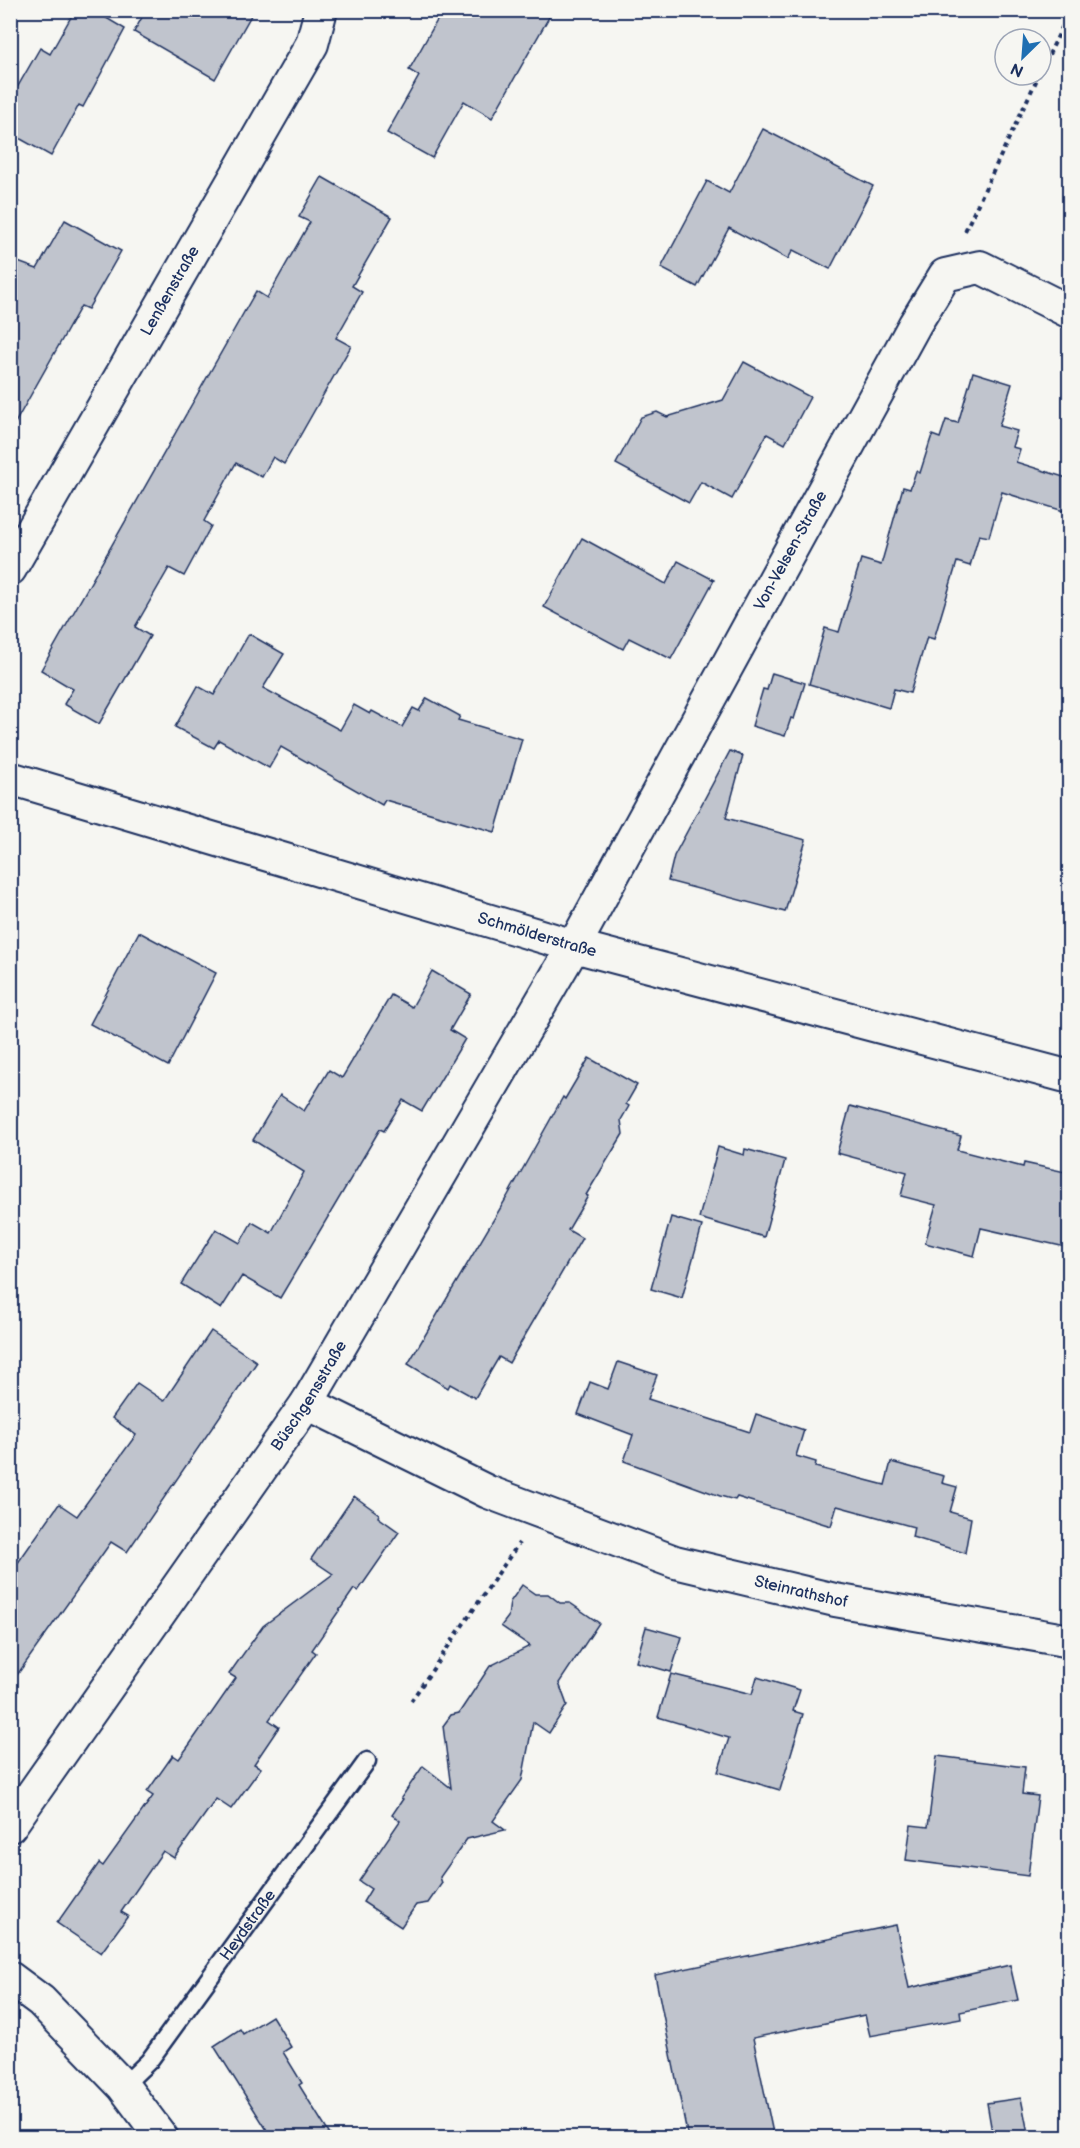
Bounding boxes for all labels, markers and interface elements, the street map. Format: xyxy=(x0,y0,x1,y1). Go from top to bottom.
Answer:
north arrow xyxy=(993,27,1053,87)
text: N xyxy=(1008,58,1027,80)
street label: Lenßenstraße xyxy=(137,242,204,339)
street label: Von-Velsen-Straße xyxy=(750,487,831,614)
street label: Schmölderstraße xyxy=(475,908,599,961)
street label: Büschgensstraße xyxy=(267,1337,351,1455)
street label: Steinrathshof xyxy=(752,1572,849,1612)
street label: Heydstraße xyxy=(216,1886,280,1964)

